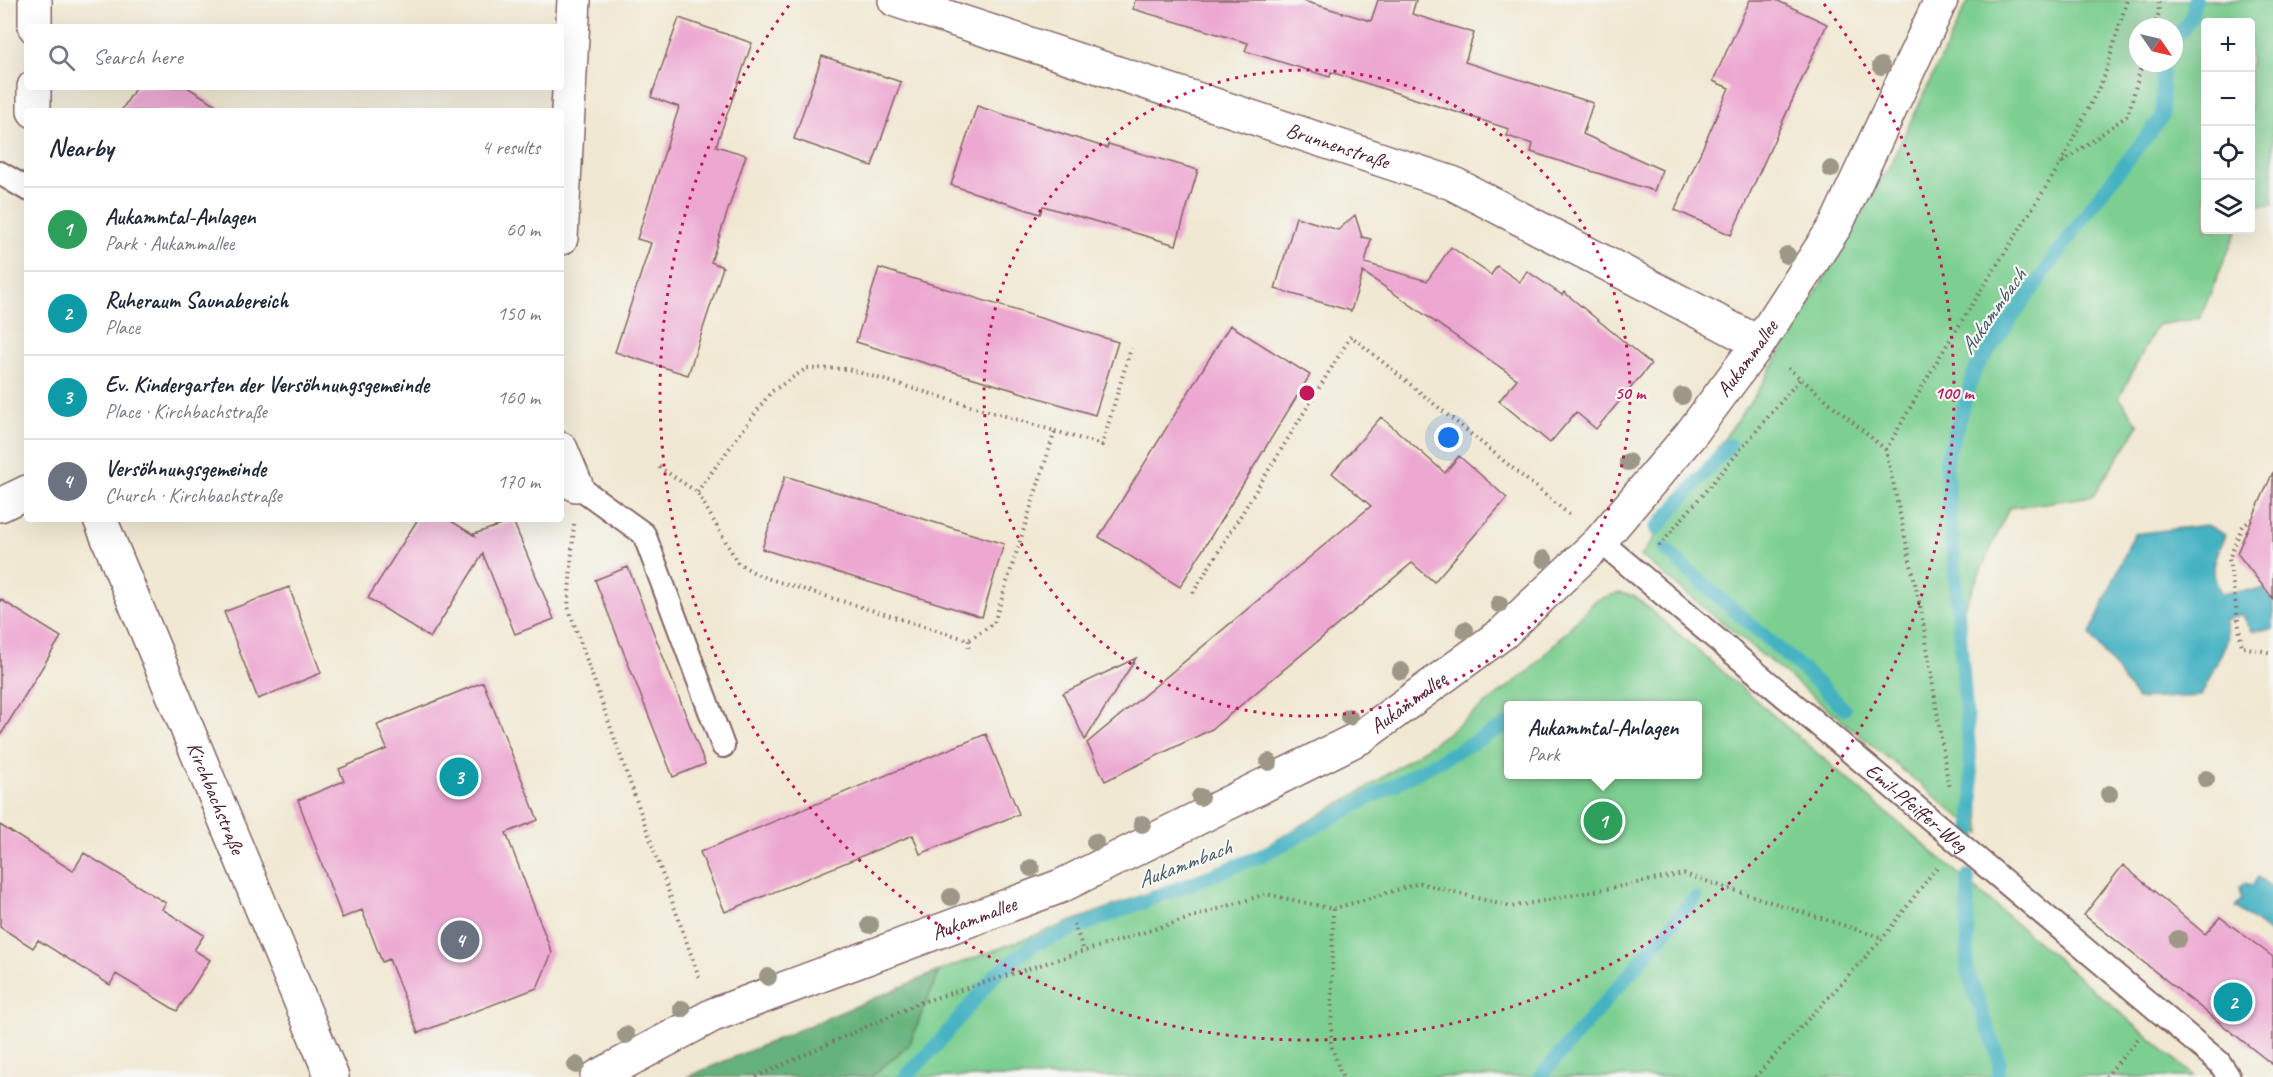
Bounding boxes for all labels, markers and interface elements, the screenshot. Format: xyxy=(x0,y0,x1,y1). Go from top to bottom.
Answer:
north arrow xyxy=(2129,18,2183,72)
map controls xyxy=(2201,18,2255,234)
button: + xyxy=(2201,18,2255,72)
search box xyxy=(24,24,564,90)
icon: search xyxy=(45,41,78,74)
text: Search here xyxy=(93,43,183,71)
button: − xyxy=(2201,72,2255,126)
street label: Brunnenstraße xyxy=(1283,116,1395,175)
button: locate xyxy=(2201,126,2255,180)
text: Nearby xyxy=(48,131,113,164)
text: 4 results xyxy=(481,135,540,160)
button: layers xyxy=(2201,180,2255,234)
text: Aukammtal-Anlagen xyxy=(105,203,256,231)
text: 1 xyxy=(63,217,72,242)
text: 60 m xyxy=(506,217,540,242)
text: Park · Aukammallee xyxy=(105,231,234,256)
water label: Aukammbach xyxy=(1953,262,2034,360)
text: Ruheraum Saunabereich xyxy=(105,287,288,315)
text: 2 xyxy=(63,301,72,326)
text: 150 m xyxy=(497,301,540,326)
street label: Aukammallee xyxy=(1711,314,1784,402)
text: Place xyxy=(105,315,140,340)
text: Ev. Kindergarten der Versöhnungsgemeinde xyxy=(105,371,429,399)
text: 50 m xyxy=(1615,382,1647,404)
text: 100 m xyxy=(1935,382,1975,404)
centre of rings xyxy=(1297,383,1317,403)
text: 3 xyxy=(63,385,72,410)
text: 160 m xyxy=(497,385,540,410)
text: Place · Kirchbachstraße xyxy=(105,399,267,424)
your location xyxy=(1434,423,1463,452)
text: Versöhnungsgemeinde xyxy=(105,455,266,483)
text: 4 xyxy=(63,469,72,494)
text: 170 m xyxy=(497,469,540,494)
text: Church · Kirchbachstraße xyxy=(105,483,282,508)
street label: Aukammallee xyxy=(1365,665,1452,739)
popup xyxy=(1504,701,1702,779)
text: Aukammtal-Anlagen xyxy=(1528,714,1678,742)
street label: Kirchbachstraße xyxy=(181,738,252,860)
text: Park xyxy=(1528,742,1559,767)
pin: 3 xyxy=(440,754,478,800)
street label: Emil-Pfeiffer-Weg xyxy=(1860,757,1974,859)
pin: 1 xyxy=(1584,798,1622,844)
water label: Aukammbach xyxy=(1134,833,1237,895)
street label: Aukammallee xyxy=(928,890,1021,946)
pin: 4 xyxy=(440,918,480,962)
pin: 2 xyxy=(2214,980,2252,1024)

